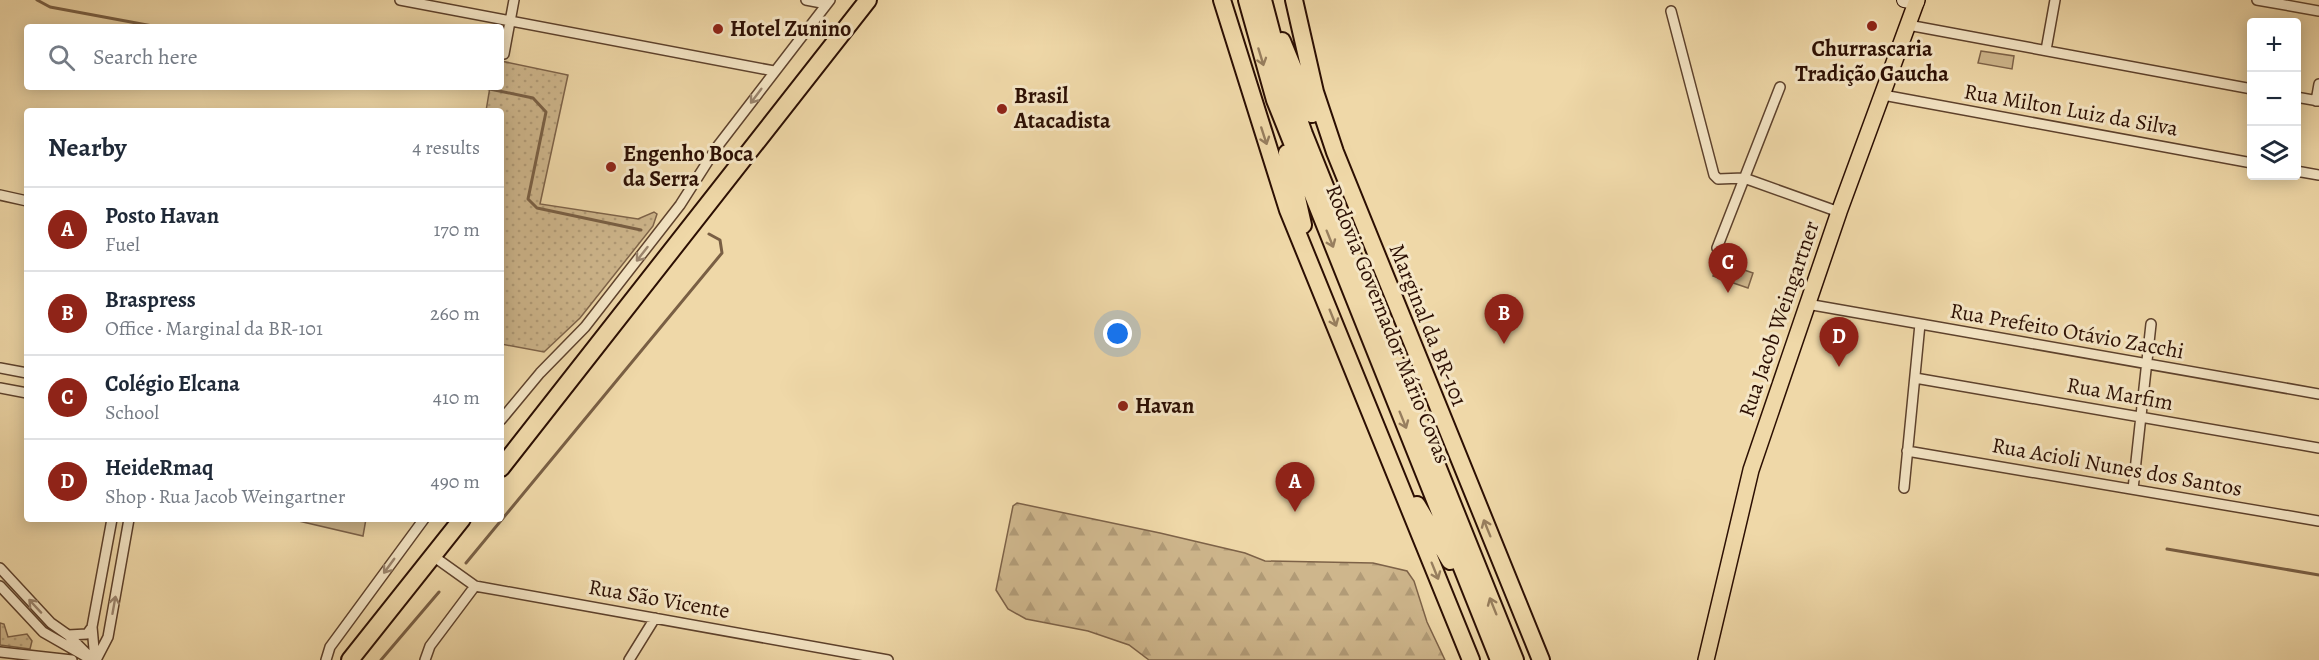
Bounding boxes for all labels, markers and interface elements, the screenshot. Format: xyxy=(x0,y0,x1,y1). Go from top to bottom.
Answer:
place label: Hotel Zunino xyxy=(730,14,851,44)
map controls xyxy=(2247,18,2301,180)
button: + xyxy=(2247,18,2301,72)
marker: Churrascaria Tradição Gaucha xyxy=(1865,19,1879,33)
marker: Hotel Zunino xyxy=(711,22,725,36)
search box xyxy=(24,24,504,90)
place label: Churrascaria Tradição Gaucha xyxy=(1795,34,1949,89)
icon: search xyxy=(45,41,78,74)
text: Search here xyxy=(93,42,198,72)
one-way arrow xyxy=(1256,47,1267,66)
button: − xyxy=(2247,72,2301,126)
street label: Rua Milton Luiz da Silva xyxy=(1962,76,2181,144)
place label: Brasil Atacadista xyxy=(1013,81,1111,136)
one-way arrow xyxy=(749,87,762,103)
marker: Brasil Atacadista xyxy=(995,102,1009,116)
one-way arrow xyxy=(1259,126,1270,145)
button: layers xyxy=(2247,126,2301,180)
text: Nearby xyxy=(48,130,127,165)
text: 4 results xyxy=(412,134,480,161)
place label: Engenho Boca da Serra xyxy=(623,139,754,194)
marker: Engenho Boca da Serra xyxy=(604,160,618,174)
street label: Rodovia Governador Mário Covas xyxy=(1318,180,1458,468)
text: Posto Havan xyxy=(105,201,219,231)
text: A xyxy=(61,216,74,243)
text: 170 m xyxy=(434,216,480,243)
street label: Rua Jacob Weingartner xyxy=(1731,217,1827,421)
one-way arrow xyxy=(1325,229,1336,248)
text: Fuel xyxy=(105,231,140,258)
street label: Marginal da BR-101 xyxy=(1382,239,1474,411)
pin: C xyxy=(1708,244,1748,293)
one-way arrow xyxy=(636,246,649,262)
text: Braspress xyxy=(105,285,196,315)
pin: B xyxy=(1484,294,1524,344)
street label: Rua Prefeito Otávio Zacchi xyxy=(1947,296,2187,366)
text: B xyxy=(61,300,74,327)
text: 260 m xyxy=(430,300,480,327)
one-way arrow xyxy=(1328,309,1339,327)
text: Office · Marginal da BR-101 xyxy=(105,315,323,342)
pin: D xyxy=(1820,318,1858,367)
your location xyxy=(1103,319,1132,348)
text: Colégio Elcana xyxy=(105,369,240,399)
street label: Rua Marfim xyxy=(2064,370,2176,418)
text: C xyxy=(61,384,74,411)
text: 410 m xyxy=(433,384,480,411)
place label: Havan xyxy=(1135,391,1194,421)
text: School xyxy=(105,399,159,426)
marker: Havan xyxy=(1116,399,1130,413)
one-way arrow xyxy=(1398,410,1409,429)
street label: Rua Acioli Nunes dos Santos xyxy=(1990,430,2244,504)
text: HeideRmaq xyxy=(105,453,213,483)
pin: A xyxy=(1276,462,1314,512)
text: D xyxy=(61,468,74,495)
text: 490 m xyxy=(431,468,480,495)
text: Shop · Rua Jacob Weingartner xyxy=(105,483,345,510)
one-way arrow xyxy=(1481,520,1492,538)
one-way arrow xyxy=(383,558,395,574)
one-way arrow xyxy=(1430,561,1441,580)
street label: Rua São Vicente xyxy=(586,572,732,626)
one-way arrow xyxy=(108,595,119,615)
one-way arrow xyxy=(1487,597,1498,615)
one-way arrow xyxy=(28,599,42,614)

